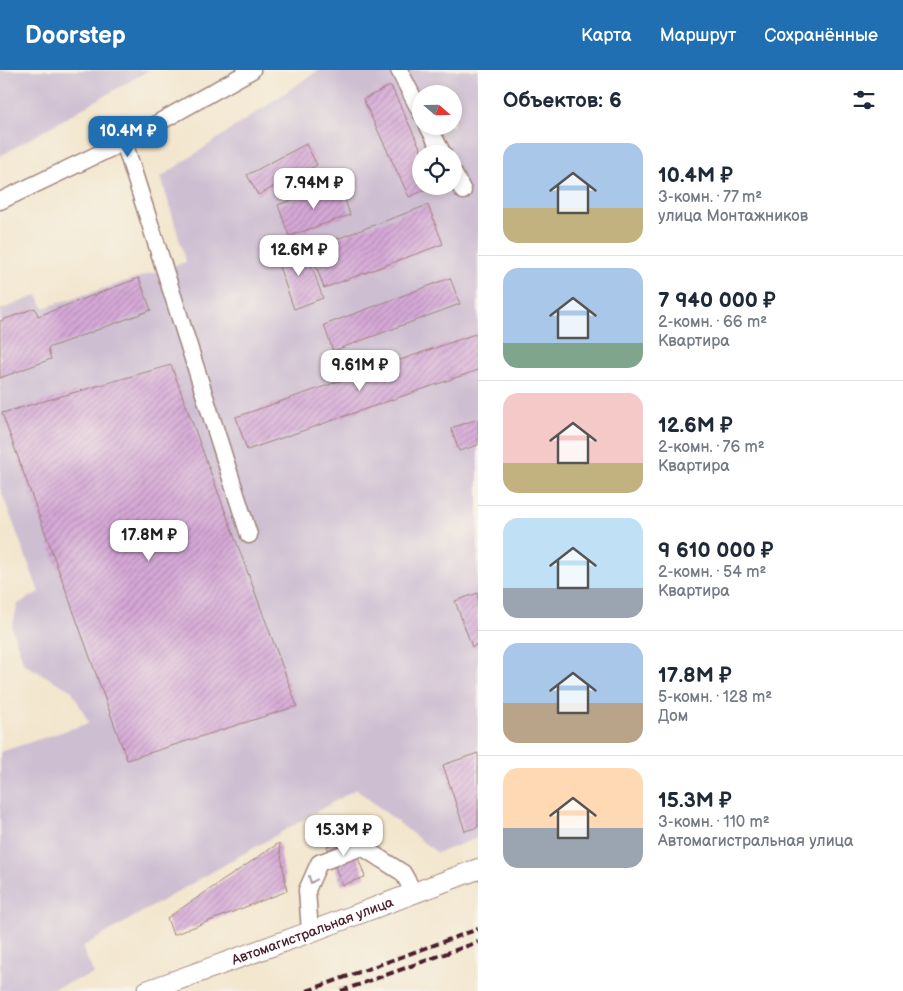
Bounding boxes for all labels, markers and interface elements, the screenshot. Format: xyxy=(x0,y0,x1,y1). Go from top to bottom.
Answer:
text: Doorstep xyxy=(25,21,126,50)
text: Карта xyxy=(581,25,632,46)
text: Маршрут xyxy=(660,25,736,46)
text: Сохранённые xyxy=(764,25,878,46)
north arrow xyxy=(412,85,462,135)
map controls xyxy=(412,85,462,195)
icon: filters xyxy=(850,86,878,114)
text: Объектов: 6 xyxy=(503,88,622,113)
pin: 10.4M ₽ xyxy=(82,116,174,158)
text: 10.4M ₽ xyxy=(99,122,157,141)
button: locate xyxy=(412,145,462,195)
icon: home xyxy=(543,163,603,223)
text: 10.4M ₽ xyxy=(658,163,733,188)
pin: 7.94M ₽ xyxy=(268,168,360,210)
text: 7.94M ₽ xyxy=(285,174,343,193)
text: 3-комн. · 77 m² xyxy=(658,188,762,207)
text: улица Монтажников xyxy=(658,207,808,226)
pin: 12.6M ₽ xyxy=(253,234,345,277)
text: 12.6M ₽ xyxy=(271,241,327,260)
icon: home xyxy=(543,288,603,348)
text: 7 940 000 ₽ xyxy=(658,288,776,313)
text: 2-комн. · 66 m² xyxy=(658,313,767,332)
text: Квартира xyxy=(658,332,730,351)
pin: 9.61M ₽ xyxy=(314,350,406,392)
text: 9.61M ₽ xyxy=(332,356,388,375)
icon: home xyxy=(543,413,603,473)
text: 12.6M ₽ xyxy=(658,413,733,438)
text: 2-комн. · 76 m² xyxy=(658,438,765,457)
text: Квартира xyxy=(658,457,730,476)
pin: 17.8M ₽ xyxy=(103,520,195,562)
text: 17.8M ₽ xyxy=(121,526,177,545)
icon: home xyxy=(543,538,603,598)
text: 9 610 000 ₽ xyxy=(658,538,773,563)
text: 2-комн. · 54 m² xyxy=(658,563,766,582)
text: Квартира xyxy=(658,582,730,601)
icon: home xyxy=(543,663,603,723)
text: 17.8M ₽ xyxy=(658,663,732,688)
text: 5-комн. · 128 m² xyxy=(658,688,772,707)
text: Дом xyxy=(658,707,688,726)
icon: home xyxy=(543,788,603,848)
text: 15.3M ₽ xyxy=(658,788,732,813)
text: 3-комн. · 110 m² xyxy=(658,813,770,832)
pin: 15.3M ₽ xyxy=(298,814,390,857)
text: 15.3M ₽ xyxy=(316,821,372,840)
text: Автомагистральная улица xyxy=(658,832,854,851)
one-way arrow xyxy=(307,875,318,884)
street label: Автомагистральная улица xyxy=(228,893,396,969)

